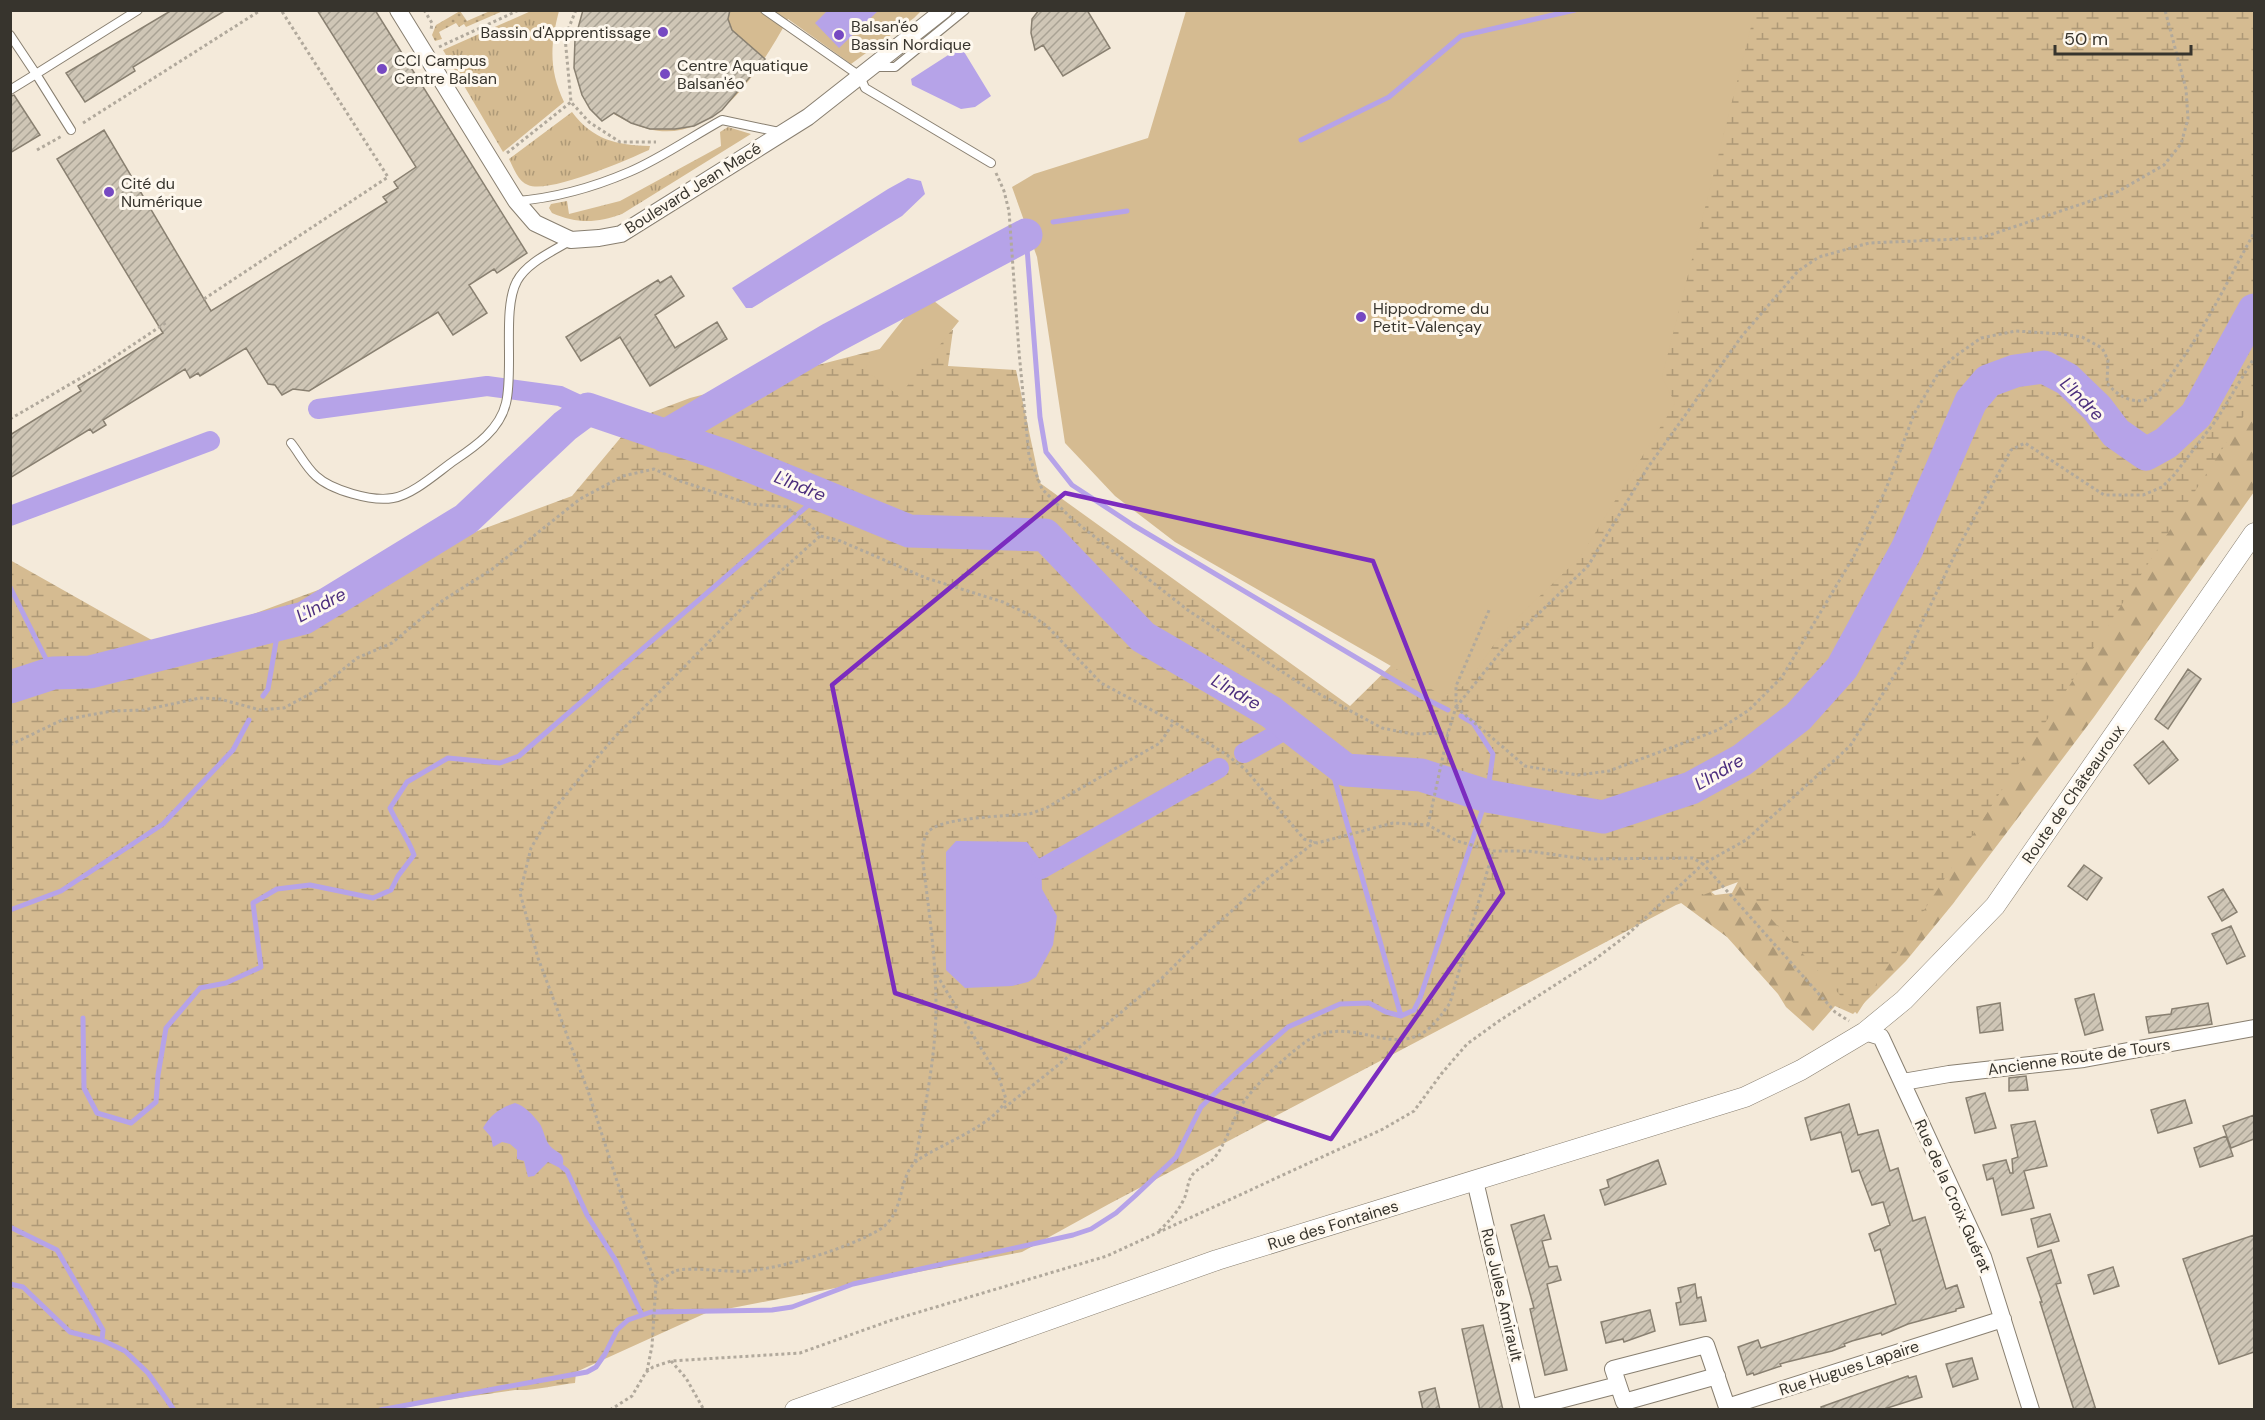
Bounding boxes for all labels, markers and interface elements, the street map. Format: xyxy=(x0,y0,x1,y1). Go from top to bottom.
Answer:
place label: Balsan'éo Bassin Nordique xyxy=(851,16,971,55)
scale bar xyxy=(2055,18,2192,56)
place label: Bassin d'Apprentissage xyxy=(481,22,651,43)
marker: Bassin d'Apprentissage xyxy=(656,25,670,39)
text: 50 m xyxy=(2064,27,2108,51)
marker: Balsan'éo Bassin Nordique xyxy=(832,28,846,42)
place label: CCI Campus Centre Balsan xyxy=(394,50,497,89)
place label: Centre Aquatique Balsan'éo xyxy=(677,55,808,94)
marker: CCI Campus Centre Balsan xyxy=(375,62,389,76)
marker: Centre Aquatique Balsan'éo xyxy=(658,67,672,81)
street label: Boulevard Jean Macé xyxy=(621,138,765,238)
place label: Cité du Numérique xyxy=(121,173,203,212)
marker: Cité du Numérique xyxy=(102,185,116,199)
place label: Hippodrome du Petit-Valençay xyxy=(1373,298,1489,337)
marker: Hippodrome du Petit-Valençay xyxy=(1354,310,1368,324)
water label: L'Indre xyxy=(2055,372,2109,426)
water label: L'Indre xyxy=(771,465,829,507)
water label: L'Indre xyxy=(292,582,350,628)
water label: L'Indre xyxy=(1207,668,1265,716)
street label: Route de Châteauroux xyxy=(2017,720,2129,868)
water label: L'Indre xyxy=(1690,748,1748,796)
street label: Ancienne Route de Tours xyxy=(1986,1034,2172,1080)
street label: Rue de la Croix Guérat xyxy=(1910,1116,1996,1276)
street label: Rue des Fontaines xyxy=(1265,1195,1401,1255)
street label: Rue Jules Amirault xyxy=(1476,1226,1528,1364)
street label: Rue Hugues Lapaire xyxy=(1776,1335,1922,1401)

